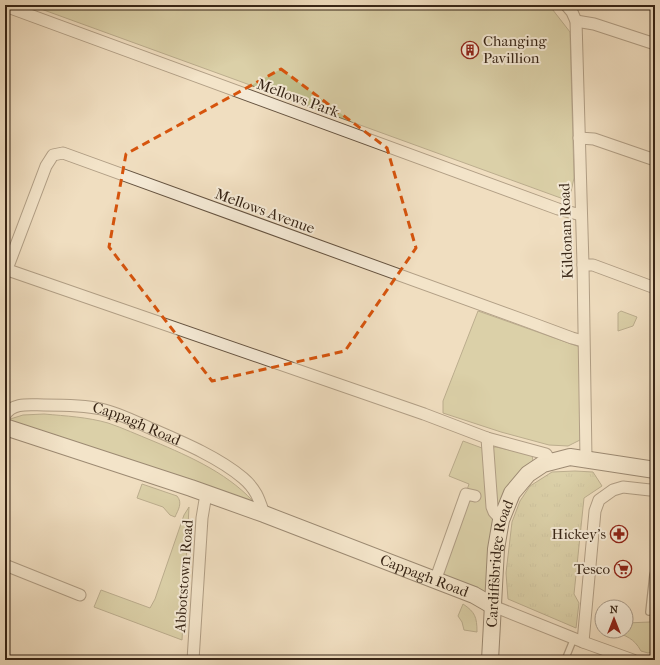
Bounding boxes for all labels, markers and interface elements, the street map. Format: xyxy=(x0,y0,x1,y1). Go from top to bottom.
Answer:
place label: Changing Pavillion xyxy=(483,32,547,67)
building icon: Changing Pavillion xyxy=(460,40,480,60)
street label: Mellows Park xyxy=(254,75,342,121)
street label: Kildonan Road xyxy=(555,182,577,279)
street label: Mellows Avenue xyxy=(213,185,318,238)
street label: Cappagh Road xyxy=(91,399,184,450)
street label: Cardiffsbridge Road xyxy=(483,496,518,628)
street label: Abbotstown Road xyxy=(171,518,197,634)
pharmacy icon: Hickey's xyxy=(609,524,629,544)
place label: Hickey's xyxy=(552,525,606,543)
street label: Cappagh Road xyxy=(377,551,472,601)
supermarket icon: Tesco xyxy=(613,559,633,579)
place label: Tesco xyxy=(574,560,610,578)
north arrow xyxy=(594,599,634,639)
text: N xyxy=(610,603,619,616)

